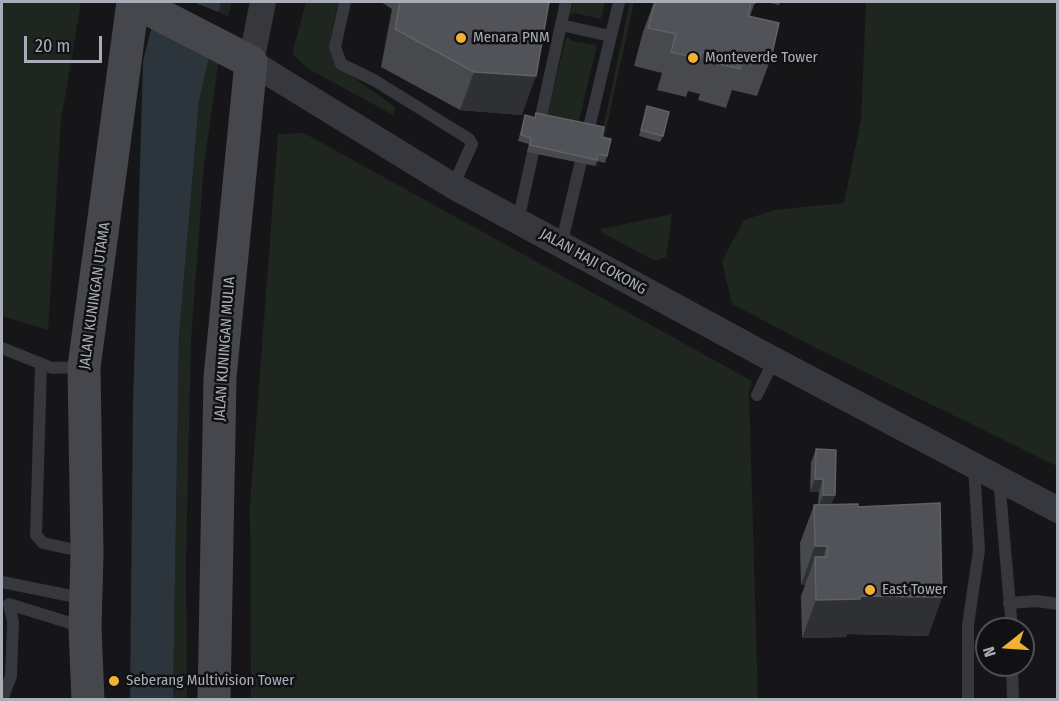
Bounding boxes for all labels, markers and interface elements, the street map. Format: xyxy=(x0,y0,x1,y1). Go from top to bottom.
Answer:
scale bar xyxy=(27,24,105,62)
place label: Menara PNM xyxy=(473,29,550,47)
marker: Menara PNM xyxy=(454,31,468,45)
text: 20 m xyxy=(35,35,70,57)
place label: Monteverde Tower xyxy=(705,49,818,67)
marker: Monteverde Tower xyxy=(686,51,700,65)
street label: JALAN KUNINGAN UTAMA xyxy=(76,221,114,371)
street label: JALAN HAJI COKONG xyxy=(536,225,650,299)
street label: JALAN KUNINGAN MULIA xyxy=(211,276,239,422)
place label: East Tower xyxy=(882,581,947,599)
marker: East Tower xyxy=(863,583,877,597)
north arrow xyxy=(975,617,1035,677)
text: N xyxy=(979,644,1000,659)
place label: Seberang Multivision Tower xyxy=(126,672,294,690)
marker: Seberang Multivision Tower xyxy=(107,674,121,688)

